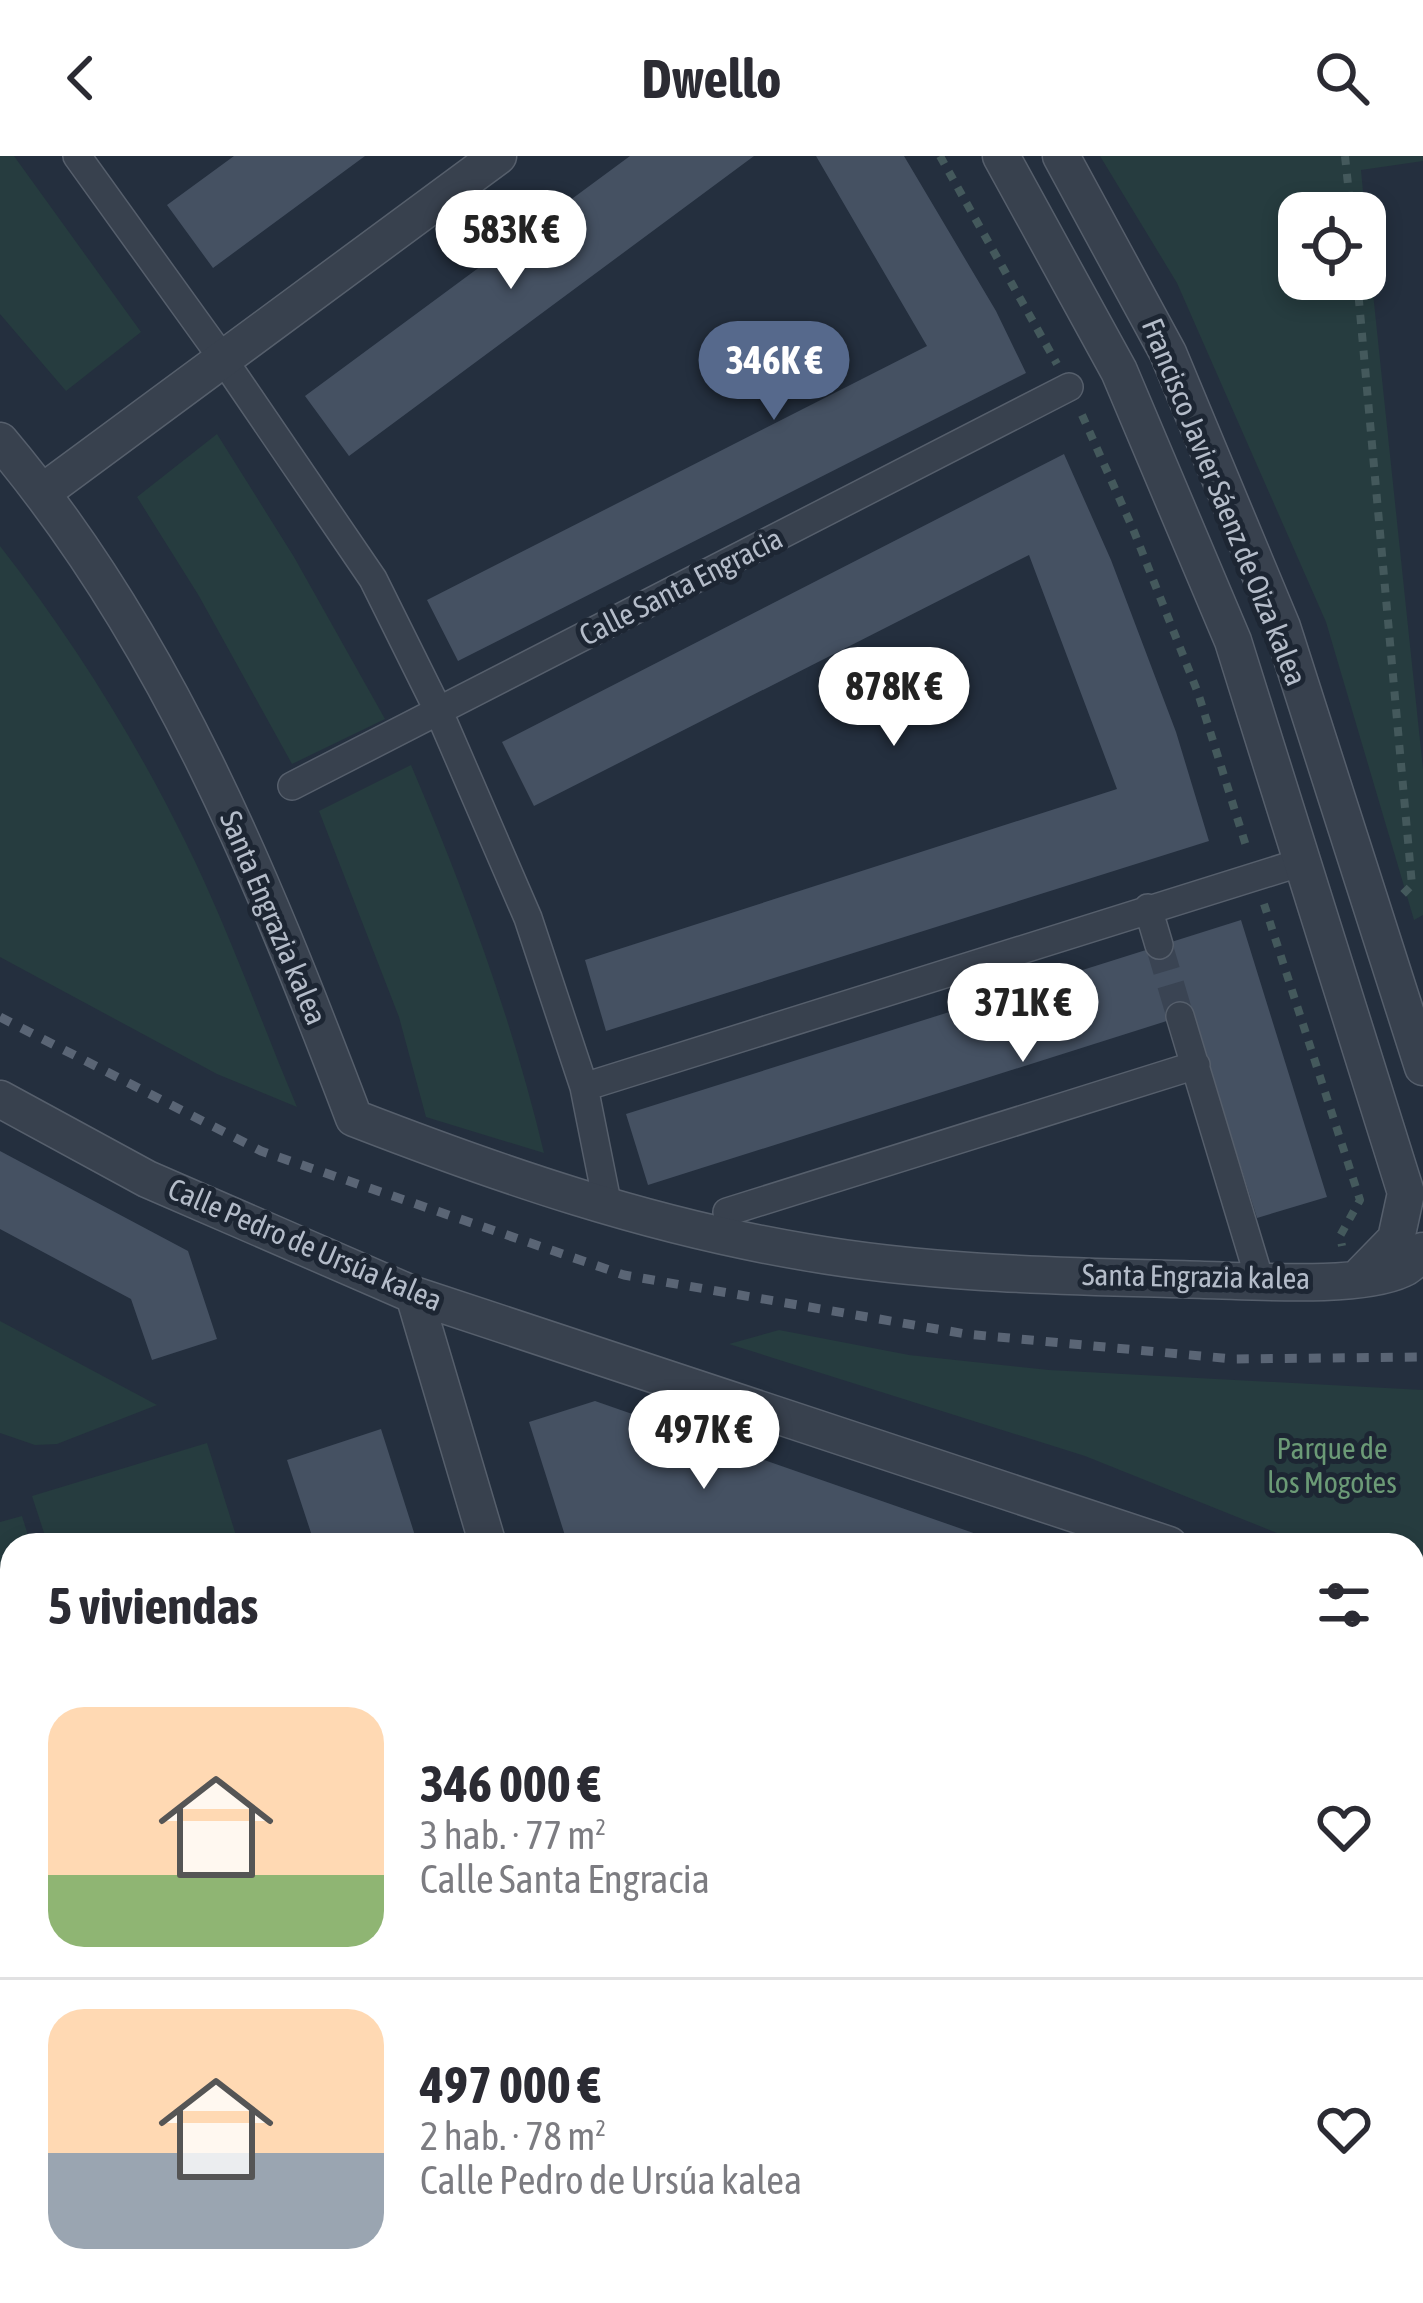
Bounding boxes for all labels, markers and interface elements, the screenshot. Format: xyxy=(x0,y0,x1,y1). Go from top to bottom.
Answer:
icon: back xyxy=(48,45,114,111)
icon: search xyxy=(1309,45,1375,111)
text: Dwello xyxy=(642,48,781,109)
pin: 583K € xyxy=(413,190,609,292)
map controls xyxy=(1278,192,1386,300)
button: locate xyxy=(1278,192,1386,300)
text: 583K € xyxy=(463,207,560,251)
street label: Francisco Javier Sáenz de Oiza kalea xyxy=(1136,313,1314,690)
pin: 346K € xyxy=(676,321,872,423)
text: 346K € xyxy=(726,338,823,382)
street label: Calle Santa Engracia xyxy=(573,520,788,652)
pin: 878K € xyxy=(796,647,992,749)
text: 878K € xyxy=(846,664,943,708)
street label: Santa Engrazia kalea xyxy=(214,806,334,1029)
pin: 371K € xyxy=(925,963,1121,1065)
text: 371K € xyxy=(975,980,1072,1024)
street label: Calle Pedro de Ursúa kalea xyxy=(163,1171,447,1317)
street label: Santa Engrazia kalea xyxy=(1082,1257,1310,1295)
pin: 497K € xyxy=(606,1390,802,1492)
text: 497K € xyxy=(656,1407,753,1451)
park label: Parque de los Mogotes xyxy=(1267,1431,1397,1499)
icon: filters xyxy=(1311,1572,1377,1638)
text: 5 viviendas xyxy=(48,1576,258,1635)
text: 346 000 € xyxy=(420,1754,601,1813)
icon: home xyxy=(144,1755,288,1899)
icon: heart xyxy=(1311,1794,1377,1860)
text: 3 hab. · 77 m² xyxy=(420,1813,606,1857)
text: Calle Santa Engracia xyxy=(420,1857,710,1901)
text: 497 000 € xyxy=(420,2055,601,2114)
icon: home xyxy=(144,2057,288,2201)
icon: heart xyxy=(1311,2096,1377,2162)
text: 2 hab. · 78 m² xyxy=(420,2114,606,2158)
text: Calle Pedro de Ursúa kalea xyxy=(420,2158,802,2202)

